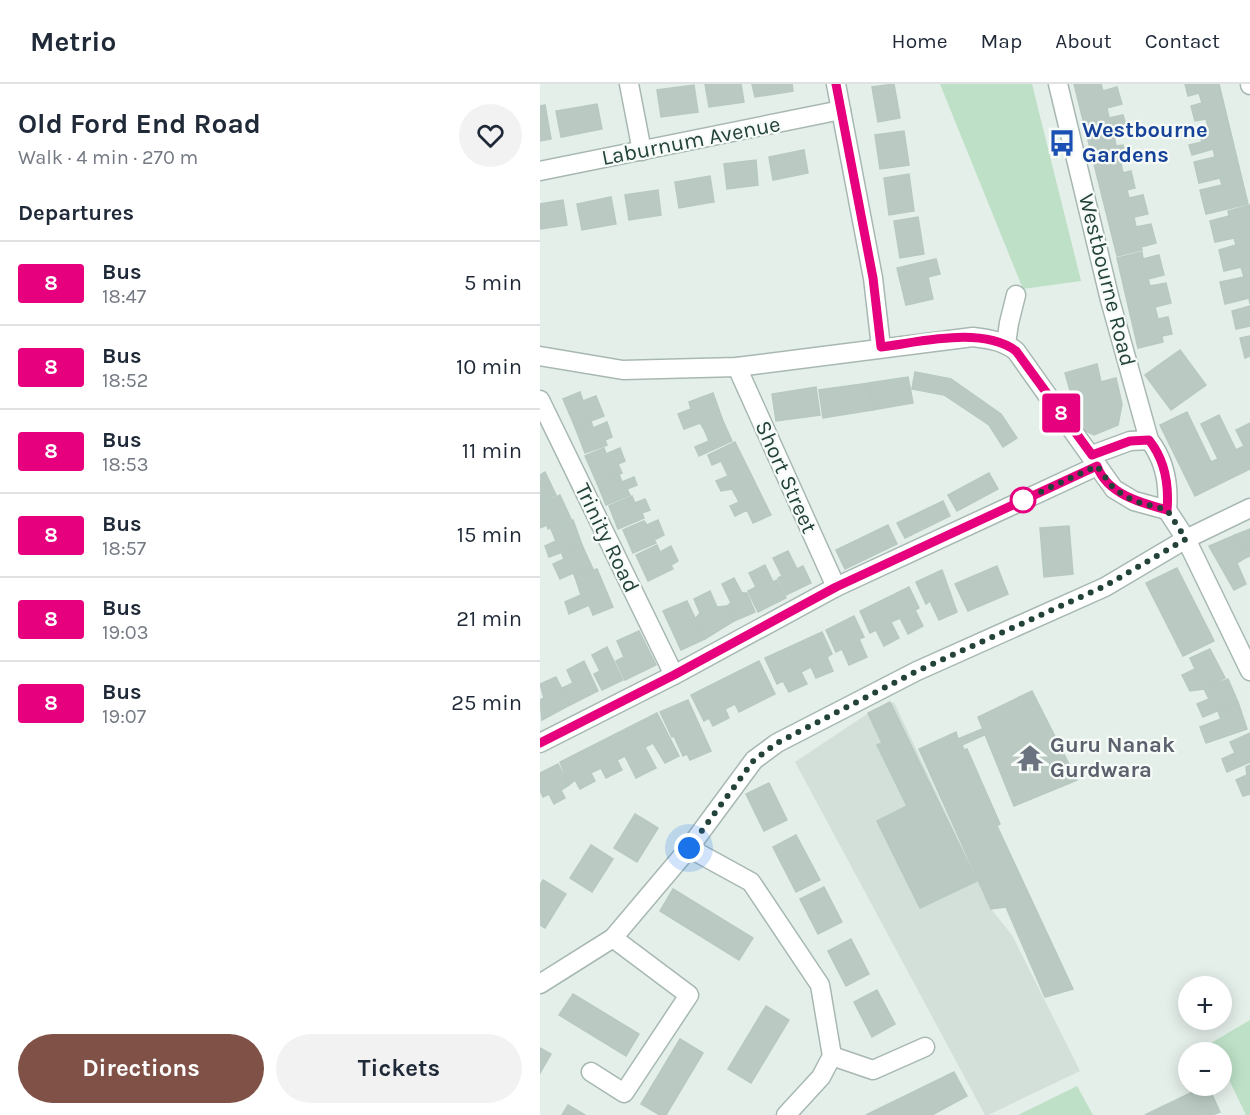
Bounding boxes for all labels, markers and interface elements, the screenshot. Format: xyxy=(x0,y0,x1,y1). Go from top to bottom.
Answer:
text: Metrio xyxy=(30,25,116,58)
text: Home xyxy=(892,29,948,53)
text: Map xyxy=(981,29,1022,53)
text: About xyxy=(1055,29,1112,53)
text: Contact xyxy=(1145,29,1220,53)
button: heart xyxy=(459,104,522,167)
text: Old Ford End Road xyxy=(18,107,261,140)
street label: Laburnum Avenue xyxy=(599,111,783,171)
place label: Westbourne Gardens xyxy=(1082,117,1208,168)
bus stop icon: Westbourne Gardens xyxy=(1047,128,1077,158)
text: Walk · 4 min · 270 m xyxy=(18,146,198,169)
street label: Westbourne Road xyxy=(1073,191,1141,369)
text: Departures xyxy=(18,200,134,226)
text: Bus xyxy=(102,259,142,285)
text: 5 min xyxy=(464,270,522,296)
text: 8 xyxy=(44,271,58,295)
text: 18:47 xyxy=(102,285,146,308)
text: Bus xyxy=(102,343,142,369)
text: 10 min xyxy=(456,354,522,380)
text: 8 xyxy=(44,355,58,379)
text: 18:52 xyxy=(102,369,148,392)
line badge: 8 xyxy=(1042,394,1080,432)
text: 8 xyxy=(1054,401,1068,425)
street label: Short Street xyxy=(750,417,822,537)
text: Bus xyxy=(102,427,142,453)
text: 11 min xyxy=(462,438,522,464)
text: 8 xyxy=(44,439,58,463)
text: 18:53 xyxy=(102,453,149,476)
street label: Trinity Road xyxy=(569,479,645,597)
unlabelled marker xyxy=(1010,487,1036,513)
text: Bus xyxy=(102,511,142,537)
text: 15 min xyxy=(457,522,522,548)
text: 8 xyxy=(44,523,58,547)
text: 18:57 xyxy=(102,537,146,560)
text: Bus xyxy=(102,595,142,621)
text: 21 min xyxy=(456,606,522,632)
text: 8 xyxy=(44,607,58,631)
text: 19:03 xyxy=(102,621,149,644)
text: Bus xyxy=(102,679,142,705)
text: 25 min xyxy=(451,690,522,716)
text: 8 xyxy=(44,691,58,715)
text: 19:07 xyxy=(102,705,146,728)
place label: Guru Nanak Gurdwara xyxy=(1050,732,1175,783)
temple icon: Guru Nanak Gurdwara xyxy=(1015,743,1045,773)
your location xyxy=(674,833,704,863)
map controls xyxy=(1178,976,1232,1096)
button: + xyxy=(1178,976,1232,1030)
button: Directions xyxy=(18,1034,264,1103)
button: Tickets xyxy=(276,1034,522,1103)
button: − xyxy=(1178,1042,1232,1096)

